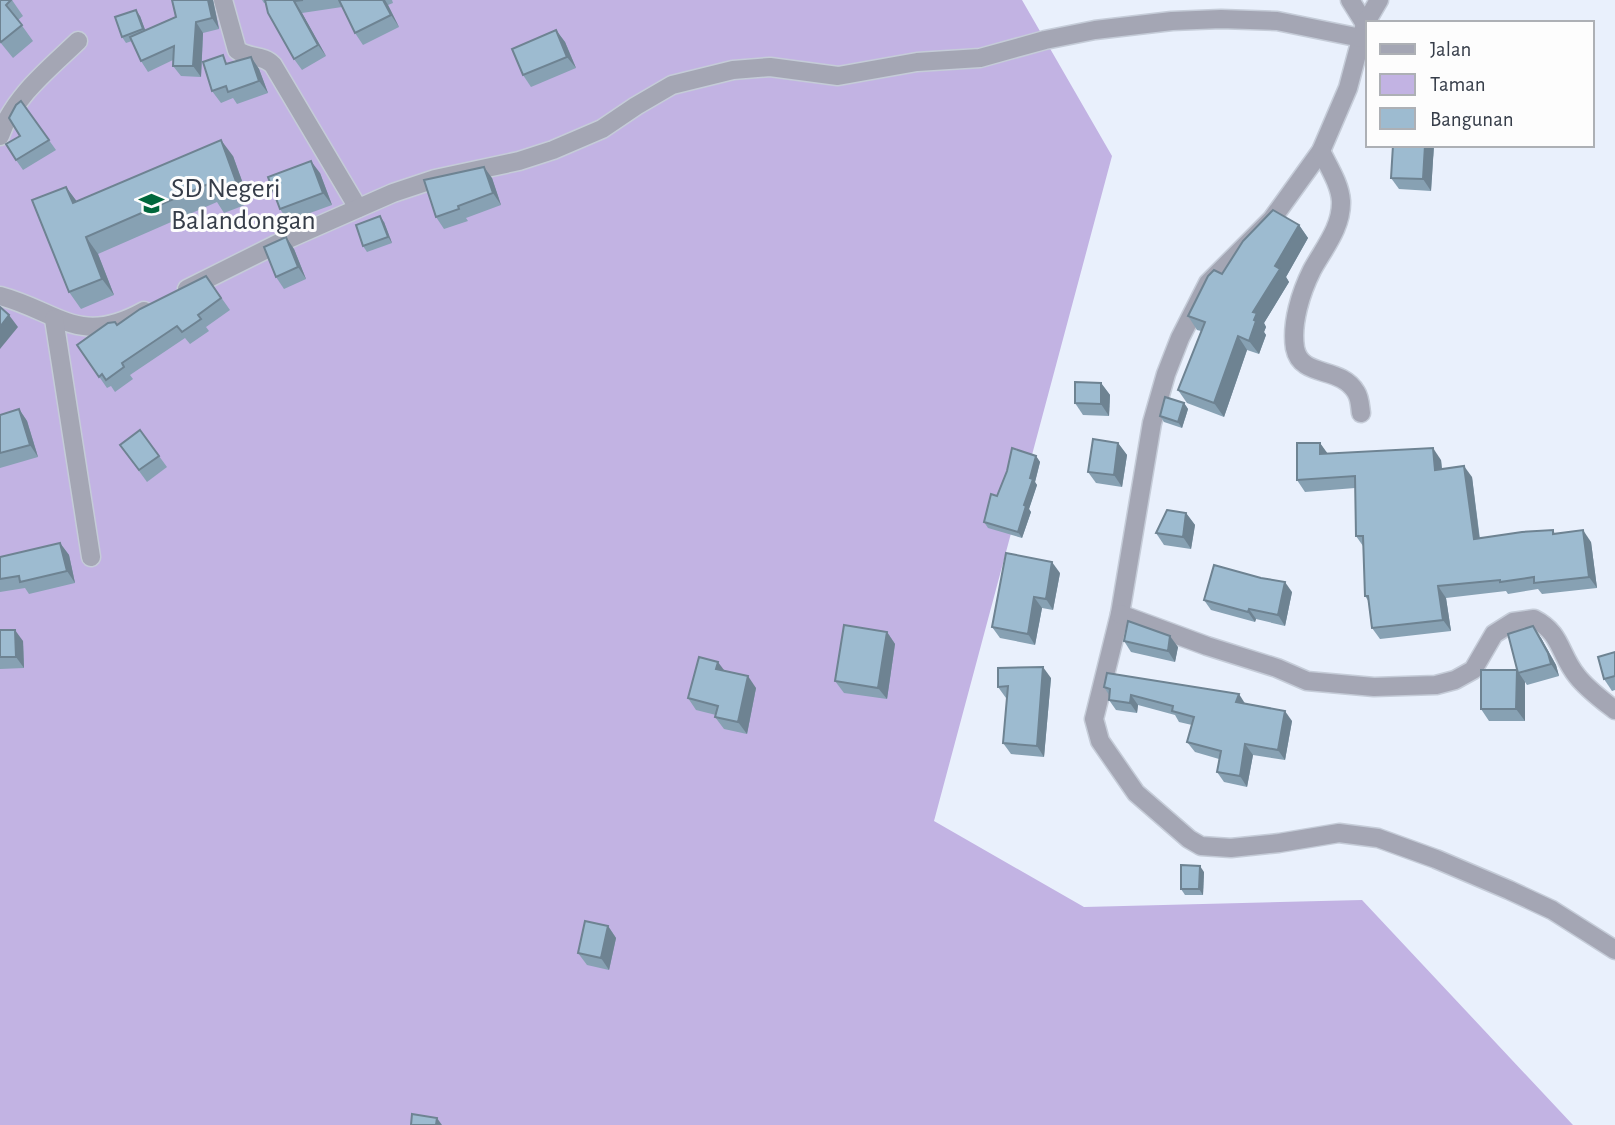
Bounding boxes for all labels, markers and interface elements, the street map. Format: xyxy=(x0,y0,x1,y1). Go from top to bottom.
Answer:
legend xyxy=(1366,21,1594,147)
text: Jalan xyxy=(1430,39,1471,60)
text: Taman xyxy=(1430,74,1486,95)
text: Bangunan xyxy=(1430,109,1514,130)
place label: SD Negeri Balandongan xyxy=(171,175,316,235)
school or university icon: SD Negeri Balandongan xyxy=(137,189,165,217)

